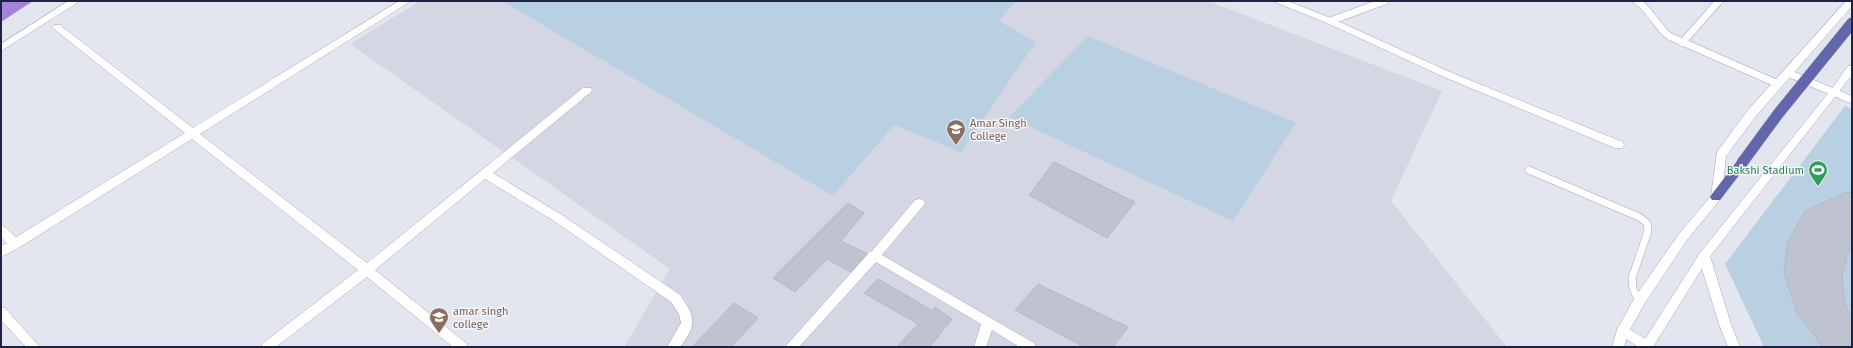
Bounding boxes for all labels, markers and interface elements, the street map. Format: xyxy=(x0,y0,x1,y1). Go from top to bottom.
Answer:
place label: Amar Singh College xyxy=(970,117,1027,143)
school or university icon: Amar Singh College xyxy=(945,118,967,146)
sports icon: Bakshi Stadium xyxy=(1807,159,1829,187)
place label: Bakshi Stadium xyxy=(1727,164,1804,177)
place label: amar singh college xyxy=(453,305,508,331)
school or university icon: amar singh college xyxy=(428,306,450,334)

